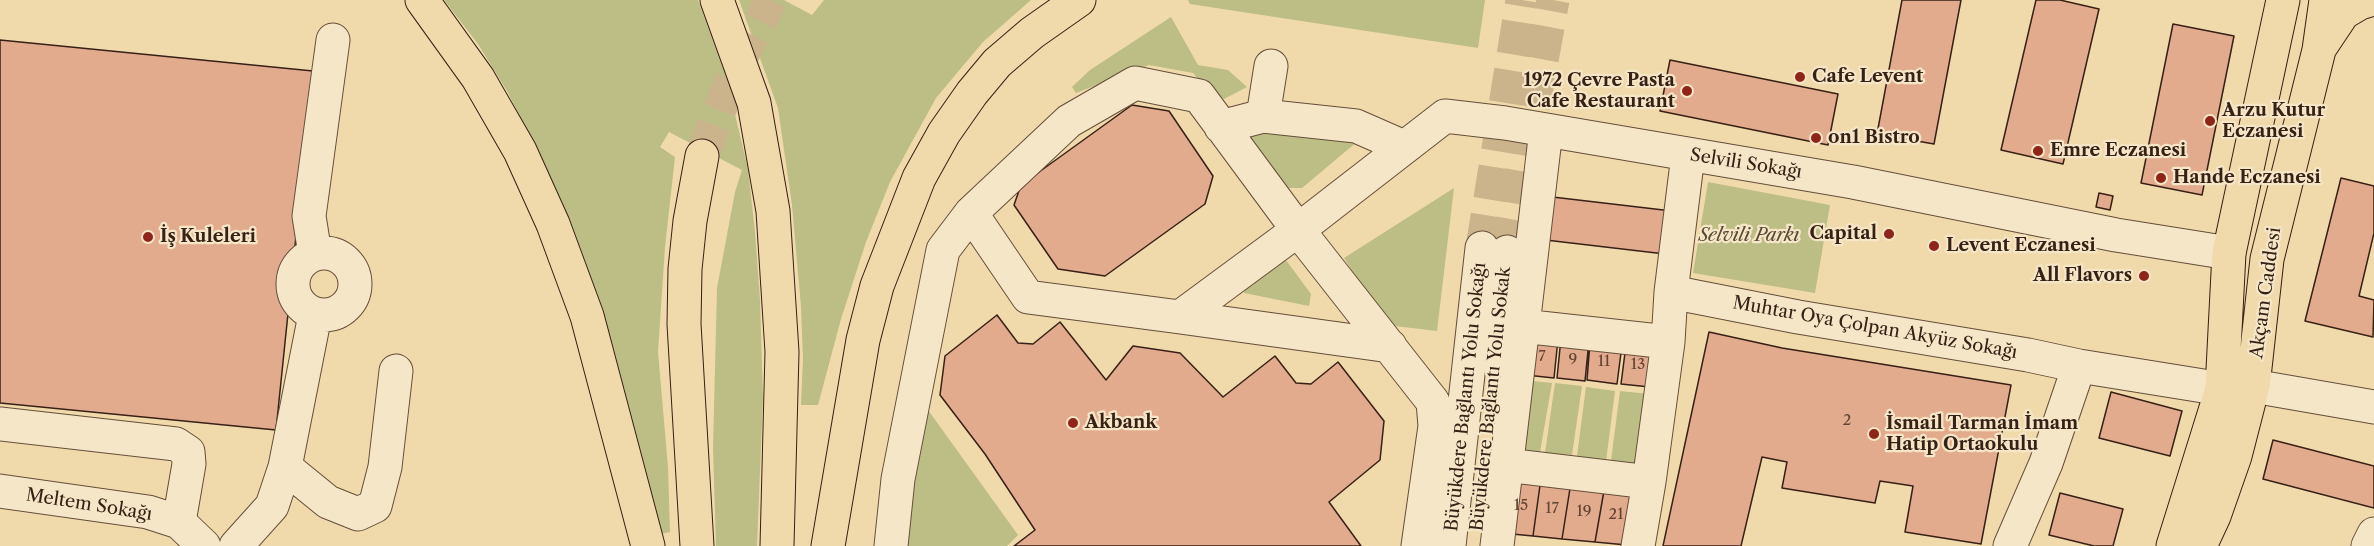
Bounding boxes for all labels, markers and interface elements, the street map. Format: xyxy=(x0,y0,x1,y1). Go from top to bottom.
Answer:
place label: Cafe Levent xyxy=(1812,66,1923,88)
place label: 1972 Çevre Pasta Cafe Restaurant xyxy=(1524,70,1675,112)
marker: Cafe Levent xyxy=(1793,70,1807,84)
marker: 1972 Çevre Pasta Cafe Restaurant xyxy=(1680,84,1694,98)
place label: Arzu Kutur Eczanesi xyxy=(2222,100,2325,142)
marker: Arzu Kutur Eczanesi xyxy=(2203,114,2217,128)
place label: on1 Bistro xyxy=(1828,127,1920,149)
marker: on1 Bistro xyxy=(1809,131,1823,145)
place label: Emre Eczanesi xyxy=(2050,140,2186,162)
street label: Selvili Sokağı xyxy=(1688,144,1804,184)
marker: Emre Eczanesi xyxy=(2031,144,2045,158)
place label: Hande Eczanesi xyxy=(2173,167,2321,189)
marker: Hande Eczanesi xyxy=(2154,171,2168,185)
place label: Capital xyxy=(1810,223,1877,245)
park label: Selvili Parkı xyxy=(1699,225,1799,247)
place label: İş Kuleleri xyxy=(160,226,256,248)
street label: Akçam Caddesi xyxy=(2246,226,2286,360)
marker: Capital xyxy=(1882,227,1896,241)
marker: İş Kuleleri xyxy=(141,230,155,244)
place label: Levent Eczanesi xyxy=(1946,235,2096,257)
marker: Levent Eczanesi xyxy=(1927,239,1941,253)
street label: Büyükdere Bağlantı Yolu Sokağı xyxy=(1441,261,1491,533)
place label: All Flavors xyxy=(2033,265,2132,287)
street label: Büyükdere Bağlantı Yolu Sokak xyxy=(1466,266,1516,532)
marker: All Flavors xyxy=(2137,269,2151,283)
street label: Muhtar Oya Çolpan Akyüz Sokağı xyxy=(1731,292,2019,364)
house number: 7 xyxy=(1538,348,1546,366)
house number: 9 xyxy=(1569,351,1577,369)
house number: 11 xyxy=(1598,353,1610,371)
house number: 13 xyxy=(1631,356,1645,374)
place label: Akbank xyxy=(1085,412,1157,434)
house number: 2 xyxy=(1843,412,1851,430)
place label: İsmail Tarman İmam Hatip Ortaokulu xyxy=(1886,413,2078,456)
marker: Akbank xyxy=(1066,416,1080,430)
marker: İsmail Tarman İmam Hatip Ortaokulu xyxy=(1867,427,1881,441)
street label: Meltem Sokağı xyxy=(24,484,154,526)
house number: 15 xyxy=(1514,497,1528,515)
house number: 17 xyxy=(1545,500,1559,518)
house number: 19 xyxy=(1576,503,1592,521)
house number: 21 xyxy=(1609,506,1623,524)

